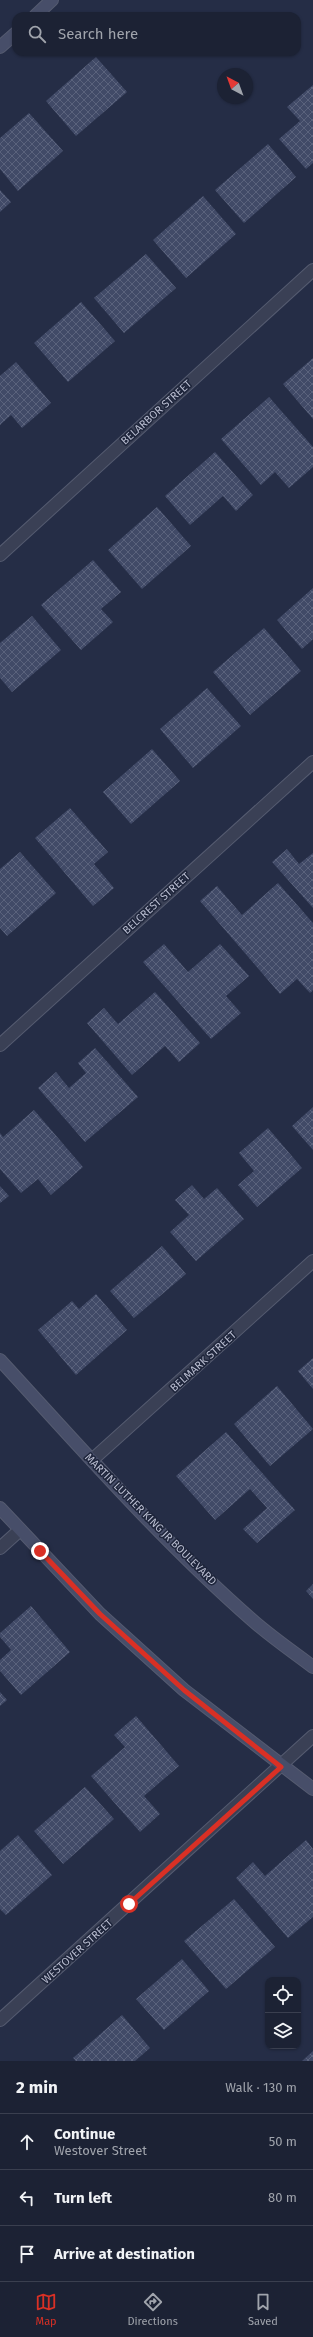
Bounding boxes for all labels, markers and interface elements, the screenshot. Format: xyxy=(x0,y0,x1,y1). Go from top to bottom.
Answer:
search box xyxy=(12,12,301,56)
icon: search xyxy=(26,23,48,45)
text: Search here xyxy=(58,25,138,43)
north arrow xyxy=(217,68,253,104)
street label: BELARBOR STREET xyxy=(118,377,195,447)
street label: BELCREST STREET xyxy=(120,870,193,937)
street label: BELMARK STREET xyxy=(168,1328,239,1394)
street label: MARTIN LUTHER KING JR BOULEVARD xyxy=(82,1451,219,1588)
route end xyxy=(31,1542,49,1560)
route start xyxy=(120,1895,138,1913)
street label: WESTOVER STREET xyxy=(39,1916,116,1987)
map controls xyxy=(265,1977,301,2049)
button: locate xyxy=(265,1977,301,2013)
button: layers xyxy=(265,2013,301,2049)
text: 2 min xyxy=(16,2077,58,2098)
text: Walk · 130 m xyxy=(225,2080,297,2095)
text: Continue xyxy=(54,2125,115,2143)
icon: ahead xyxy=(16,2131,38,2153)
text: 50 m xyxy=(269,2134,297,2149)
text: Westover Street xyxy=(54,2143,147,2158)
icon: left xyxy=(16,2187,38,2209)
text: Turn left xyxy=(54,2189,112,2207)
text: 80 m xyxy=(268,2190,297,2205)
icon: arrive xyxy=(16,2243,38,2265)
text: Arrive at destination xyxy=(54,2245,195,2263)
tab: Map xyxy=(35,2291,57,2328)
tab: Directions xyxy=(127,2291,178,2328)
tab: Saved xyxy=(248,2291,278,2328)

